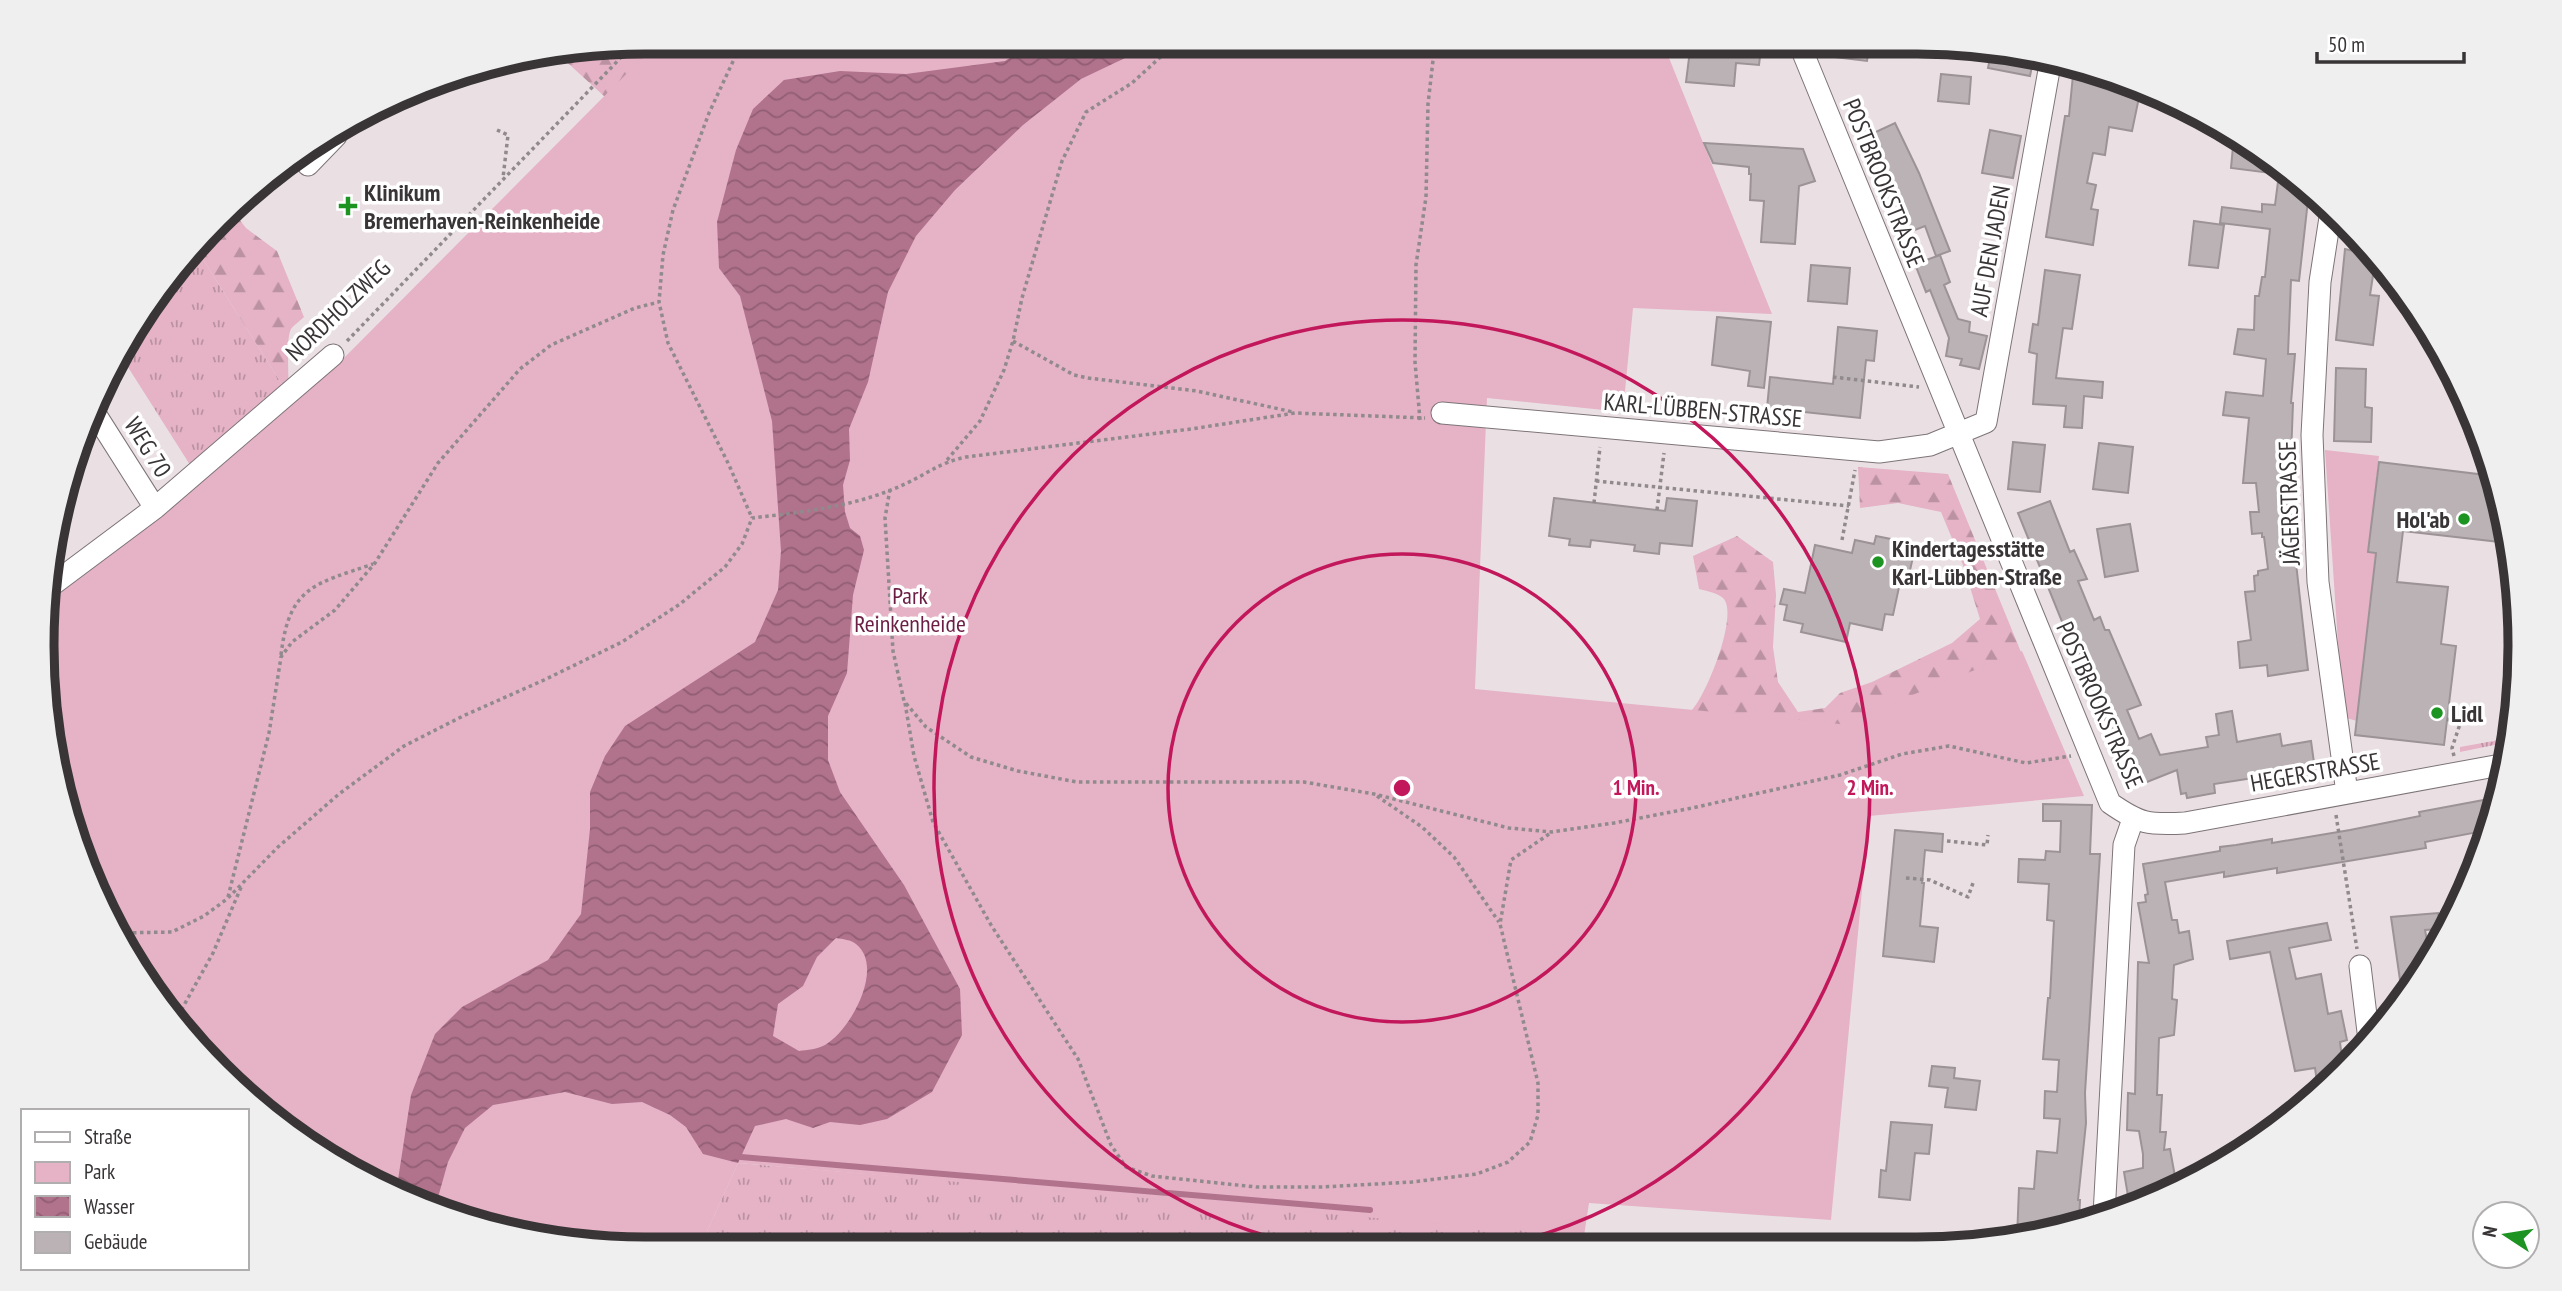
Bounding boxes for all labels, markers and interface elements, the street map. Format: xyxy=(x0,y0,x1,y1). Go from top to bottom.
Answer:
scale bar xyxy=(2317,21,2464,65)
text: 50 m xyxy=(2328,31,2365,58)
street label: POSTBROOKSTRASSE xyxy=(1836,94,1932,272)
place label: Klinikum Bremerhaven-Reinkenheide xyxy=(364,177,600,236)
street label: AUF DEN JADEN xyxy=(1963,183,2017,319)
marker: Klinikum Bremerhaven-Reinkenheide xyxy=(338,196,358,216)
street label: NORDHOLZWEG xyxy=(279,252,397,368)
street label: KARL-LÜBBEN-STRASSE xyxy=(1603,386,1803,434)
street label: WEG 70 xyxy=(118,411,178,483)
street label: JÄGERSTRASSE xyxy=(2271,440,2307,567)
place label: Hol'ab xyxy=(2396,504,2450,535)
marker: Hol'ab xyxy=(2456,511,2472,527)
place label: Kindertagesstätte Karl-Lübben-Straße xyxy=(1892,533,2062,592)
marker: Kindertagesstätte Karl-Lübben-Straße xyxy=(1870,554,1886,570)
park label: Park Reinkenheide xyxy=(854,580,966,639)
street label: POSTBROOKSTRASSE xyxy=(2049,617,2151,793)
place label: Lidl xyxy=(2451,698,2483,729)
marker: Lidl xyxy=(2429,705,2445,721)
street label: HEGERSTRASSE xyxy=(2248,745,2382,799)
text: 1 Min. xyxy=(1613,774,1659,801)
text: 2 Min. xyxy=(1847,774,1893,801)
centre of rings xyxy=(1390,776,1414,800)
legend xyxy=(21,1109,248,1270)
text: Straße xyxy=(84,1123,132,1150)
text: Park xyxy=(84,1158,115,1185)
text: Wasser xyxy=(84,1193,135,1220)
north arrow xyxy=(2471,1200,2541,1270)
text: N xyxy=(2477,1224,2502,1239)
text: Gebäude xyxy=(84,1228,147,1255)

